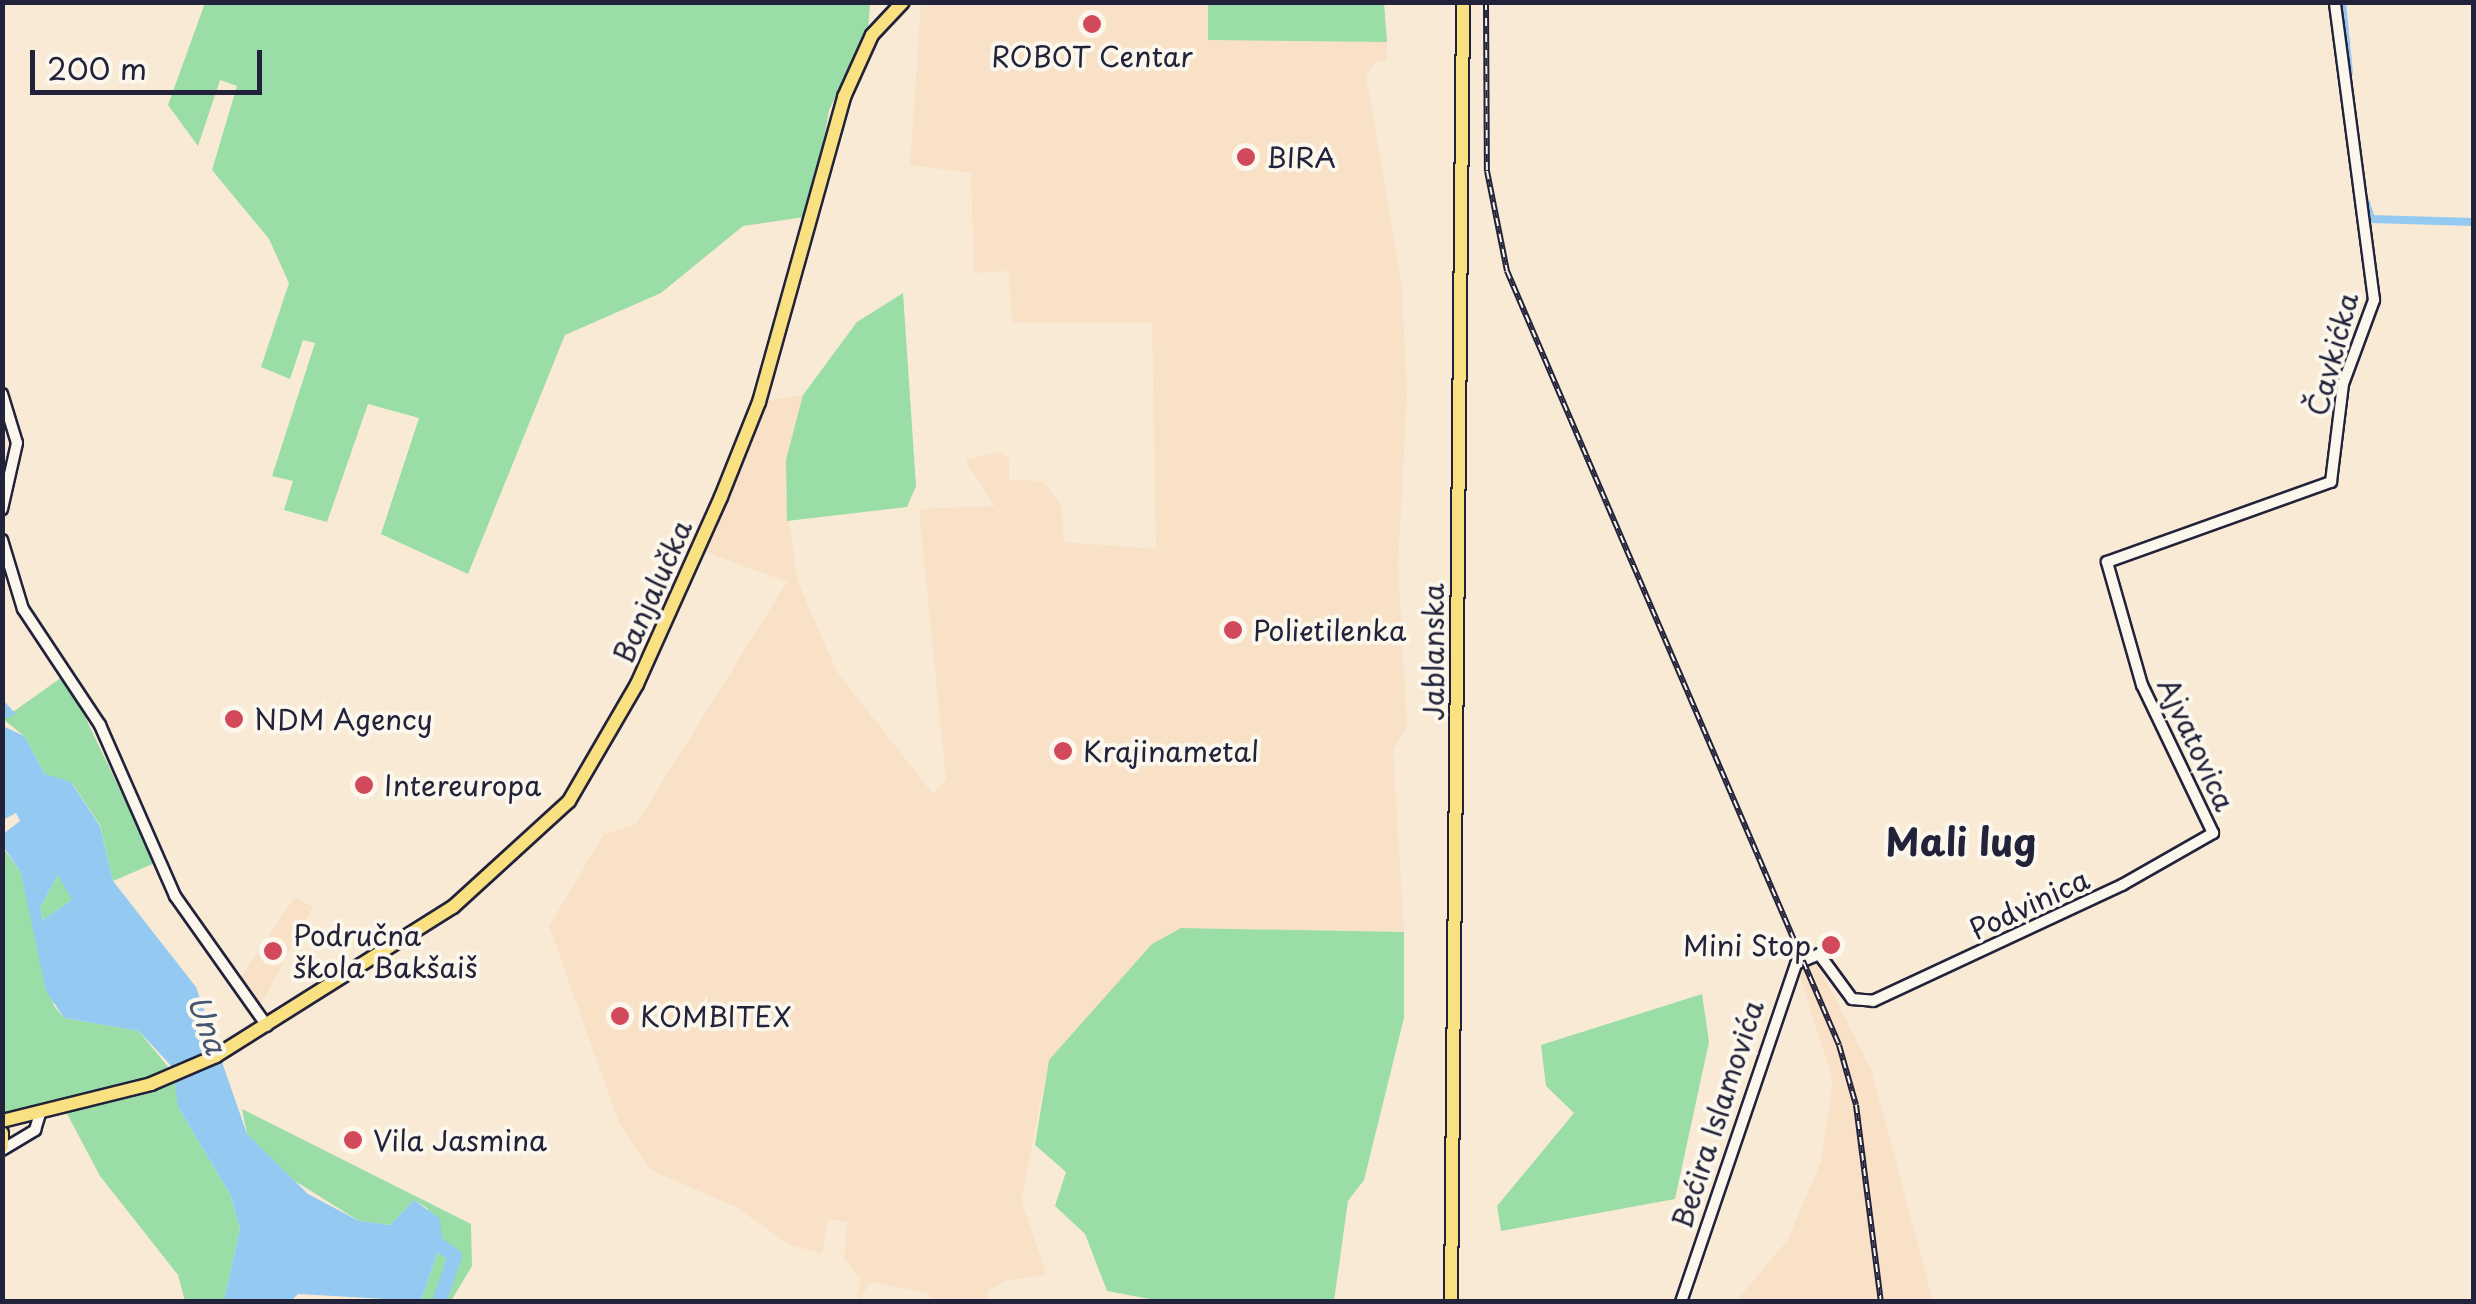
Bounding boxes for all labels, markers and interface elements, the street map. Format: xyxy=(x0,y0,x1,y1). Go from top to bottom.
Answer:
marker: ROBOT Centar xyxy=(1081,13,1103,35)
scale bar xyxy=(35,30,268,92)
place label: ROBOT Centar xyxy=(990,39,1194,73)
text: 200 m xyxy=(47,45,147,90)
place label: BIRA xyxy=(1266,140,1336,174)
marker: BIRA xyxy=(1235,146,1257,168)
street label: Čavkićka xyxy=(2299,289,2365,419)
street label: Banjalučka xyxy=(606,514,698,668)
street label: Jablanska xyxy=(1416,583,1450,721)
place label: Polietilenka xyxy=(1253,613,1406,647)
marker: Polietilenka xyxy=(1222,619,1244,641)
street label: Ajvatovica xyxy=(2152,672,2242,816)
place label: NDM Agency xyxy=(254,702,434,736)
marker: NDM Agency xyxy=(223,708,245,730)
place label: Krajinametal xyxy=(1083,734,1259,768)
marker: Krajinametal xyxy=(1052,740,1074,762)
place label: Intereuropa xyxy=(384,768,541,802)
marker: Intereuropa xyxy=(353,774,375,796)
district label: Mali lug xyxy=(1885,818,2037,864)
street label: Podvinica xyxy=(1964,862,2094,946)
place label: Područna škola Bakšaiš xyxy=(293,918,478,984)
place label: Mini Stop xyxy=(1683,928,1811,962)
marker: Mini Stop xyxy=(1820,934,1842,956)
marker: Područna škola Bakšaiš xyxy=(262,940,284,962)
water label: Una xyxy=(181,990,235,1058)
street label: Bećira Islamovića xyxy=(1664,996,1770,1232)
place label: KOMBITEX xyxy=(640,999,791,1033)
marker: KOMBITEX xyxy=(609,1005,631,1027)
place label: Vila Jasmina xyxy=(373,1123,548,1157)
marker: Vila Jasmina xyxy=(342,1129,364,1151)

